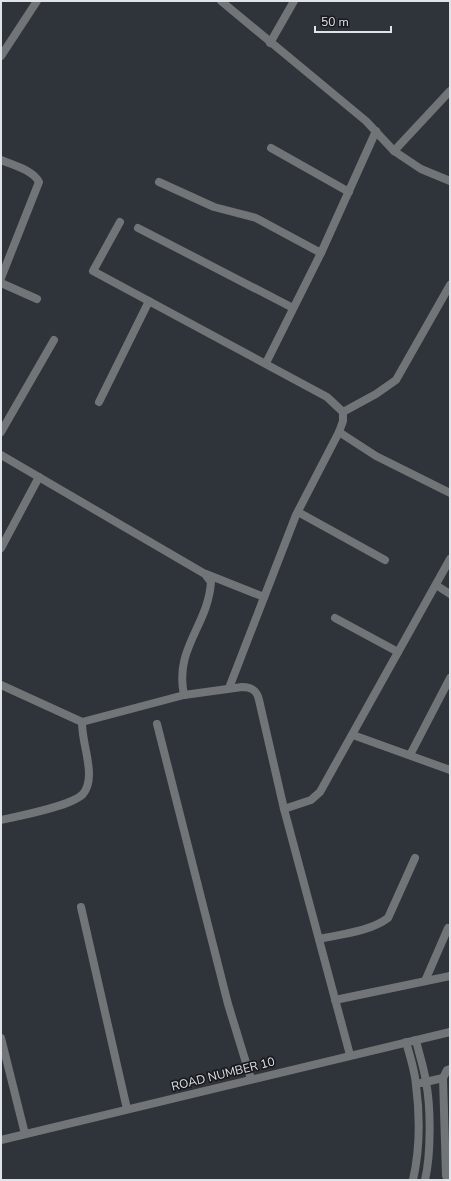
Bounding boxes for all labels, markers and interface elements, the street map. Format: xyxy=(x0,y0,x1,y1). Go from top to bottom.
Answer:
scale bar xyxy=(315,8,391,34)
text: 50 m xyxy=(321,14,349,30)
street label: ROAD NUMBER 10 xyxy=(170,1053,276,1095)

